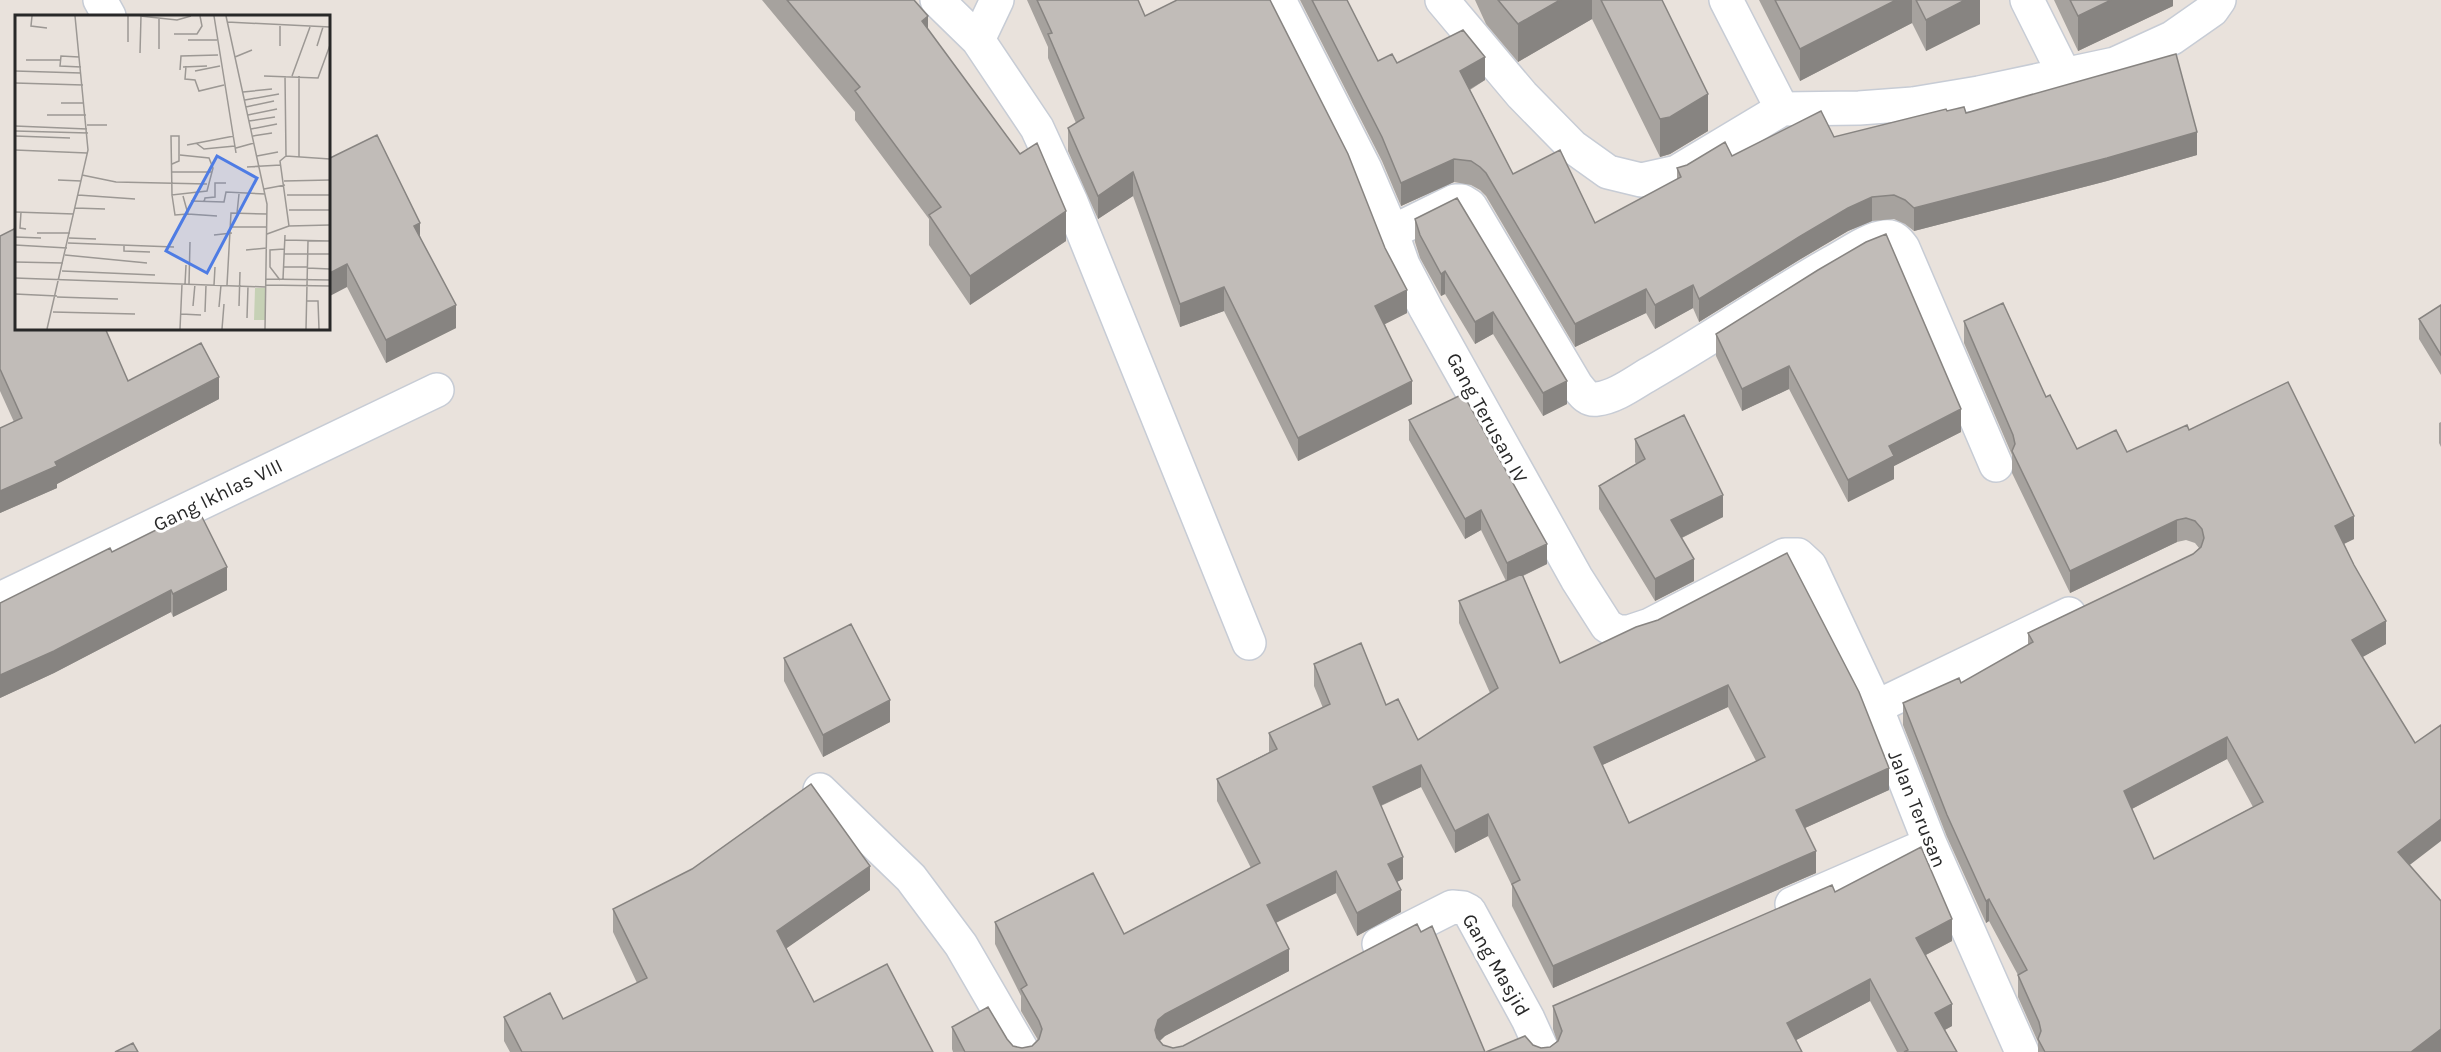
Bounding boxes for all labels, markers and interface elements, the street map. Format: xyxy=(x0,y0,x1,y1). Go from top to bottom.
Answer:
inset map xyxy=(15,15,330,330)
street label: Gang Terusan IV xyxy=(1442,349,1532,487)
street label: Gang Ikhlas VIII xyxy=(150,454,286,536)
street label: Jalan Terusan xyxy=(1883,747,1951,871)
street label: Gang Masjid xyxy=(1457,910,1535,1020)

